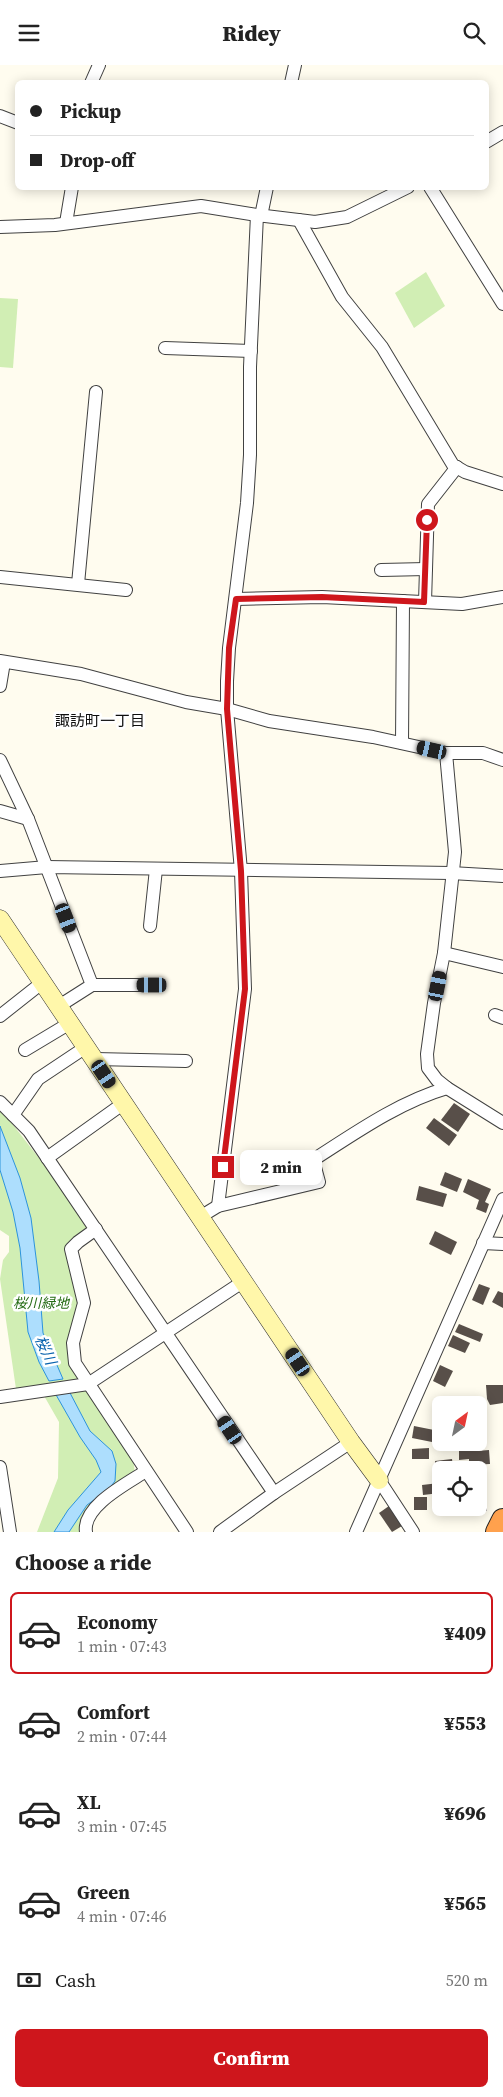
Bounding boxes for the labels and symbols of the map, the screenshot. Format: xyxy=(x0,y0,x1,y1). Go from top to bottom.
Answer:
route start xyxy=(416,509,438,531)
district label: 諏訪町一丁目 xyxy=(55,710,145,731)
car xyxy=(415,739,448,761)
car xyxy=(53,901,78,935)
car xyxy=(427,970,448,1002)
car xyxy=(137,978,167,993)
car xyxy=(89,1057,118,1091)
callout: 2 min xyxy=(240,1149,323,1185)
route end xyxy=(212,1156,234,1178)
park label: 桜川緑地 xyxy=(13,1293,71,1313)
water label: 桜川 xyxy=(30,1332,63,1370)
car xyxy=(283,1345,312,1379)
north arrow xyxy=(432,1396,488,1451)
car xyxy=(215,1413,244,1447)

